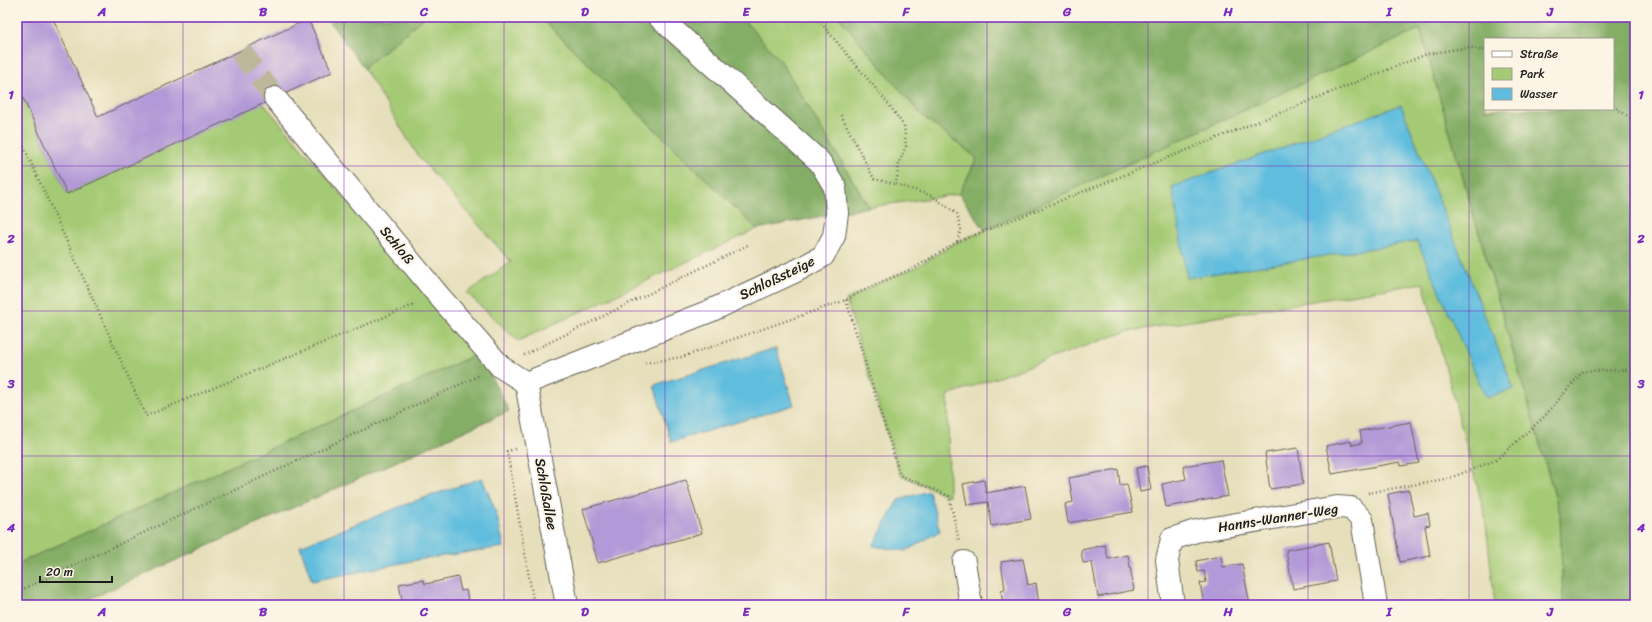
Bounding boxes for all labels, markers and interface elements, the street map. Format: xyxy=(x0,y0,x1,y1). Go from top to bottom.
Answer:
text: A xyxy=(97,0,106,23)
text: B xyxy=(259,0,268,23)
text: C xyxy=(419,0,429,23)
text: D xyxy=(581,0,589,23)
text: E xyxy=(742,0,751,23)
text: F xyxy=(901,0,910,23)
text: G xyxy=(1062,0,1072,23)
text: H xyxy=(1222,0,1233,23)
text: I xyxy=(1385,0,1393,23)
text: J xyxy=(1546,0,1554,23)
legend xyxy=(1484,38,1614,110)
text: Straße xyxy=(1520,43,1558,65)
text: Park xyxy=(1520,63,1545,85)
text: 1 xyxy=(8,83,14,106)
text: Wasser xyxy=(1520,83,1558,105)
text: 1 xyxy=(1638,83,1644,106)
street label: Schloß xyxy=(373,220,421,270)
text: 2 xyxy=(6,227,15,250)
text: 2 xyxy=(1636,227,1645,250)
street label: Schloßsteige xyxy=(735,249,819,307)
text: 3 xyxy=(6,372,15,395)
text: 3 xyxy=(1636,372,1645,395)
street label: Schloßallee xyxy=(527,456,565,532)
street label: Hanns-Wanner-Weg xyxy=(1216,496,1340,540)
text: 4 xyxy=(6,516,16,539)
text: 4 xyxy=(1636,516,1646,539)
scale bar xyxy=(40,558,112,584)
text: 20 m xyxy=(46,561,73,583)
text: A xyxy=(97,600,106,622)
text: B xyxy=(259,600,268,622)
text: C xyxy=(419,600,429,622)
text: D xyxy=(581,600,589,622)
text: E xyxy=(742,600,751,622)
text: F xyxy=(901,600,910,622)
text: G xyxy=(1062,600,1072,622)
text: H xyxy=(1222,600,1233,622)
text: I xyxy=(1385,600,1393,622)
text: J xyxy=(1546,600,1554,622)

